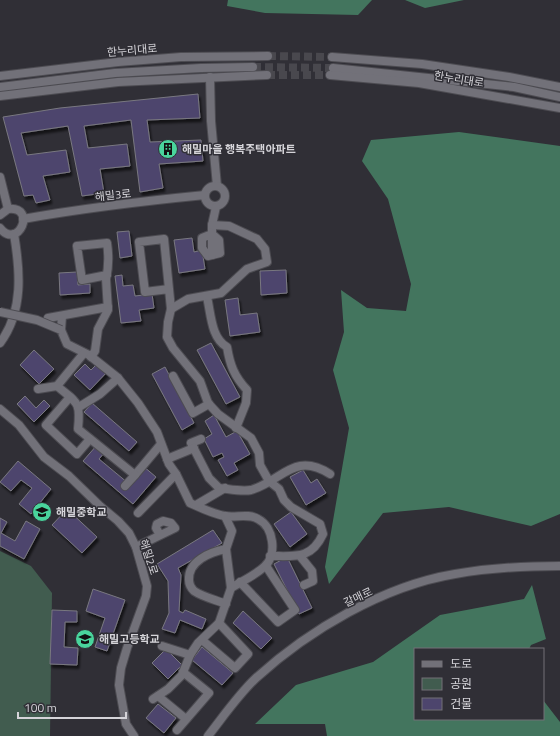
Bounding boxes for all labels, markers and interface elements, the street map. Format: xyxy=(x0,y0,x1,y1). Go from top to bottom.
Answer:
street label: 한누리대로 xyxy=(106,40,158,60)
street label: 한누리대로 xyxy=(433,67,485,91)
building icon: 해밀마을 행복주택아파트 xyxy=(157,138,179,160)
place label: 해밀마을 행복주택아파트 xyxy=(182,141,296,157)
street label: 해밀3로 xyxy=(94,185,132,205)
school or university icon: 해밀중학교 xyxy=(31,501,53,523)
place label: 해밀중학교 xyxy=(56,504,107,520)
street label: 해밀2로 xyxy=(136,537,162,577)
street label: 갈매로 xyxy=(341,583,375,611)
school or university icon: 해밀고등학교 xyxy=(74,628,96,650)
place label: 해밀고등학교 xyxy=(99,631,160,647)
legend xyxy=(414,648,544,720)
text: 도로 xyxy=(450,654,472,673)
text: 공원 xyxy=(450,674,472,693)
scale bar xyxy=(18,694,126,720)
text: 건물 xyxy=(450,694,472,713)
text: 100 m xyxy=(24,698,57,717)

